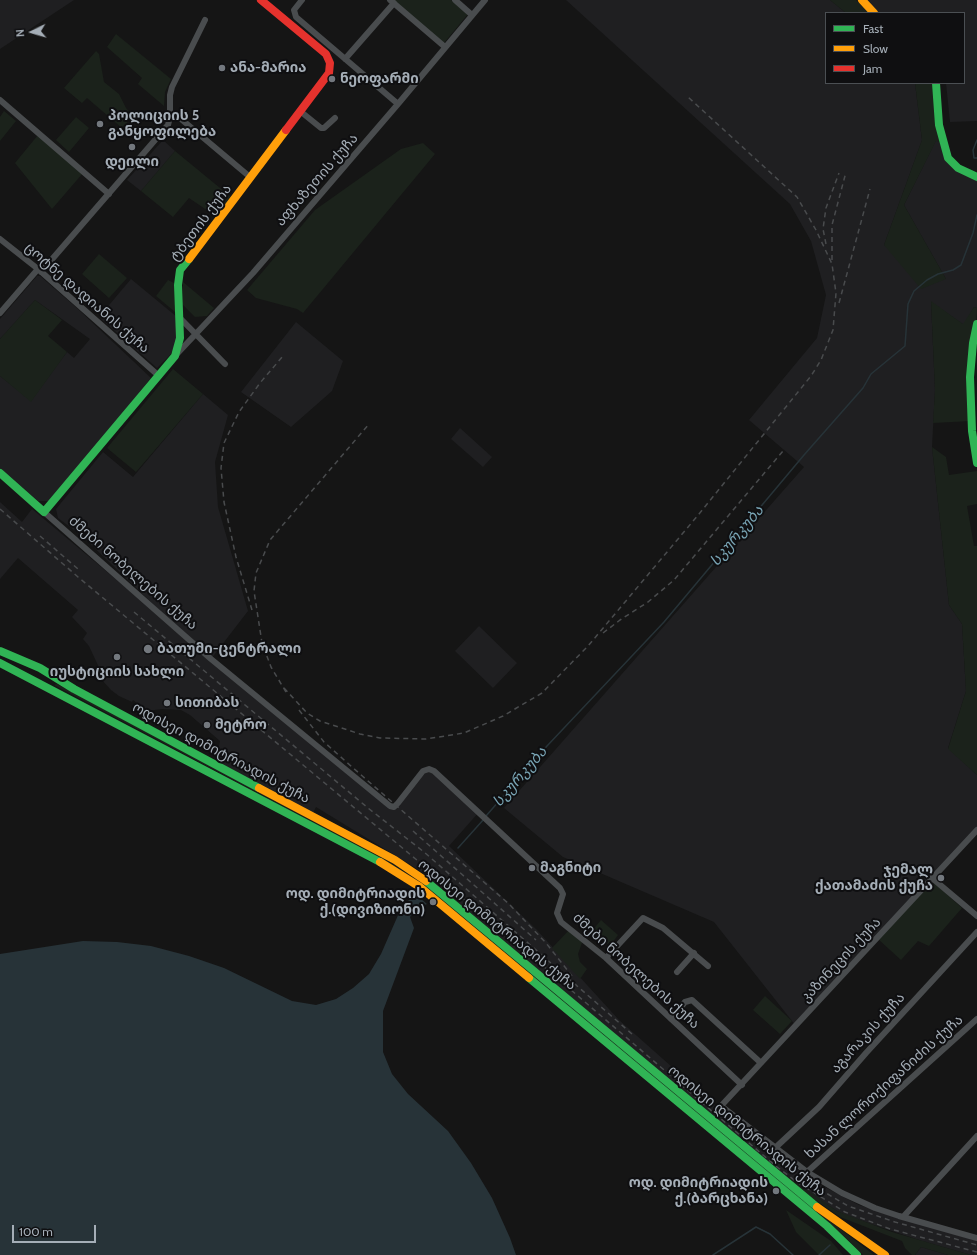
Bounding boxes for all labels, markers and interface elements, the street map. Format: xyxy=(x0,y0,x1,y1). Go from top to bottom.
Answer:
north arrow xyxy=(12,12,52,52)
legend xyxy=(825,12,965,84)
text: Fast xyxy=(863,21,883,36)
text: N xyxy=(13,29,27,38)
text: Slow xyxy=(863,41,888,56)
place label: ანა-მარია xyxy=(230,60,306,76)
text: Jam xyxy=(863,61,882,76)
marker: ანა-მარია xyxy=(217,63,227,73)
place label: ნეოფარმი xyxy=(340,71,419,87)
marker: ნეოფარმი xyxy=(327,74,337,84)
place label: პოლიციის 5 განყოფილება xyxy=(108,108,216,140)
marker: პოლიციის 5 განყოფილება xyxy=(95,119,105,129)
street label: აფხაზეთის ქუჩა xyxy=(272,130,362,230)
marker: დეილი xyxy=(127,142,137,152)
place label: დეილი xyxy=(105,154,159,170)
street label: ტბეთის ქუჩა xyxy=(167,181,235,265)
street label: ცოტნე დადიანის ქუჩა xyxy=(21,239,153,357)
water label: სკურკუბა xyxy=(706,502,768,570)
street label: ძმები ნობელების ქუჩა xyxy=(65,513,201,633)
place label: ბათუმი-ცენტრალი xyxy=(157,641,301,657)
marker: ბათუმი-ცენტრალი xyxy=(142,643,154,655)
marker: იუსტიციის სახლი xyxy=(112,652,122,662)
place label: იუსტიციის სახლი xyxy=(50,664,184,680)
place label: სითიბას xyxy=(175,695,239,711)
marker: სითიბას xyxy=(162,698,172,708)
street label: ოდისეი დიმიტრიადის ქუჩა xyxy=(129,699,313,807)
place label: მეტრო xyxy=(215,717,267,733)
marker: მეტრო xyxy=(202,720,212,730)
water label: სკურკუბა xyxy=(489,743,551,811)
street label: ოდისეი დიმიტრიადის ქუჩა xyxy=(415,856,579,994)
place label: მაგნიტი xyxy=(540,860,601,876)
place label: ჯემალ ქათამაძის ქუჩა xyxy=(815,862,933,894)
marker: მაგნიტი xyxy=(527,863,537,873)
marker: ჯემალ ქათამაძის ქუჩა xyxy=(936,873,946,883)
place label: ოდ. დიმიტრიადის ქ.(დივიზიონი) xyxy=(286,886,425,918)
marker: ოდ. დიმიტრიადის ქ.(დივიზიონი) xyxy=(428,897,438,907)
street label: ძმები ნობელების ქუჩა xyxy=(569,910,703,1032)
street label: კაზინეცის ქუჩა xyxy=(797,914,885,1006)
street label: აგარაკის ქუჩა xyxy=(828,989,908,1077)
street label: ხასან ლორთქიფანიძის ქუჩა xyxy=(802,1012,966,1162)
street label: ოდისეი დიმიტრიადის ქუჩა xyxy=(665,1062,829,1200)
place label: ოდ. დიმიტრიადის ქ.(ბარცხანა) xyxy=(629,1175,768,1208)
marker: ოდ. დიმიტრიადის ქ.(ბარცხანა) xyxy=(771,1186,781,1196)
scale bar xyxy=(14,1217,98,1243)
text: 100 m xyxy=(19,1224,53,1239)

